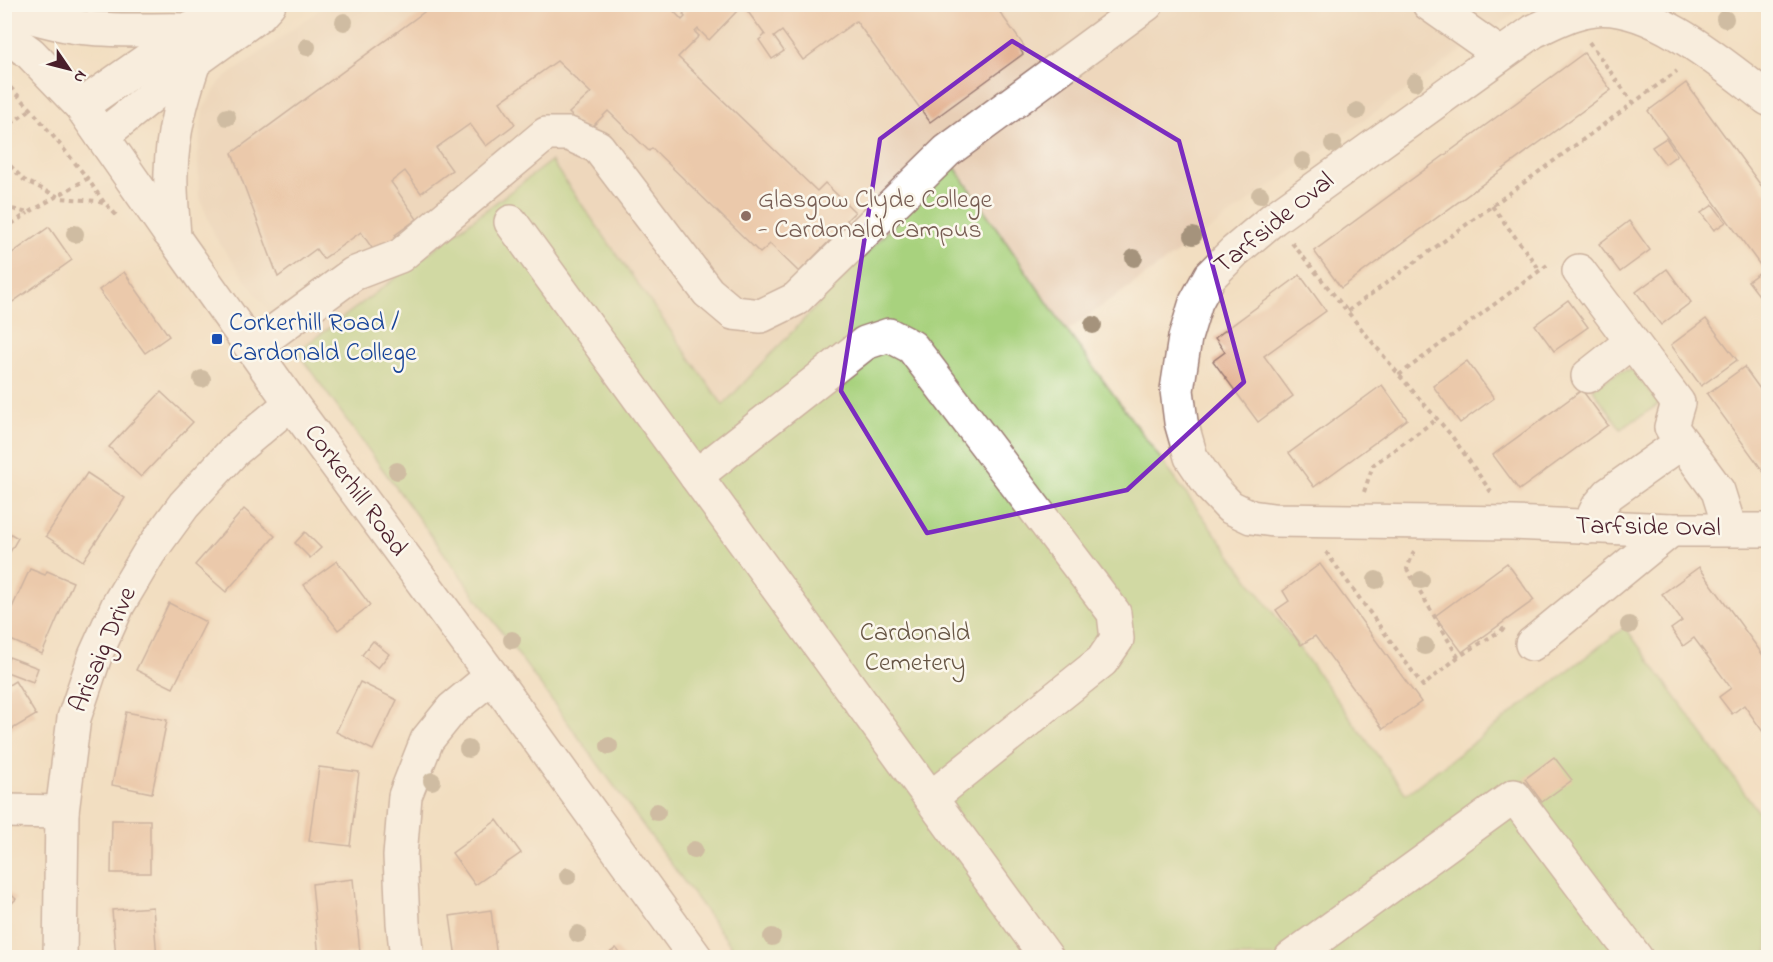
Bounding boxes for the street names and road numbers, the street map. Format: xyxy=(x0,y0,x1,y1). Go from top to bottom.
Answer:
street label: Tarfside Oval xyxy=(1207,164,1343,284)
street label: Corkerhill Road xyxy=(294,417,416,565)
street label: Tarfside Oval xyxy=(1575,508,1721,548)
street label: Arisaig Drive xyxy=(60,581,148,719)

